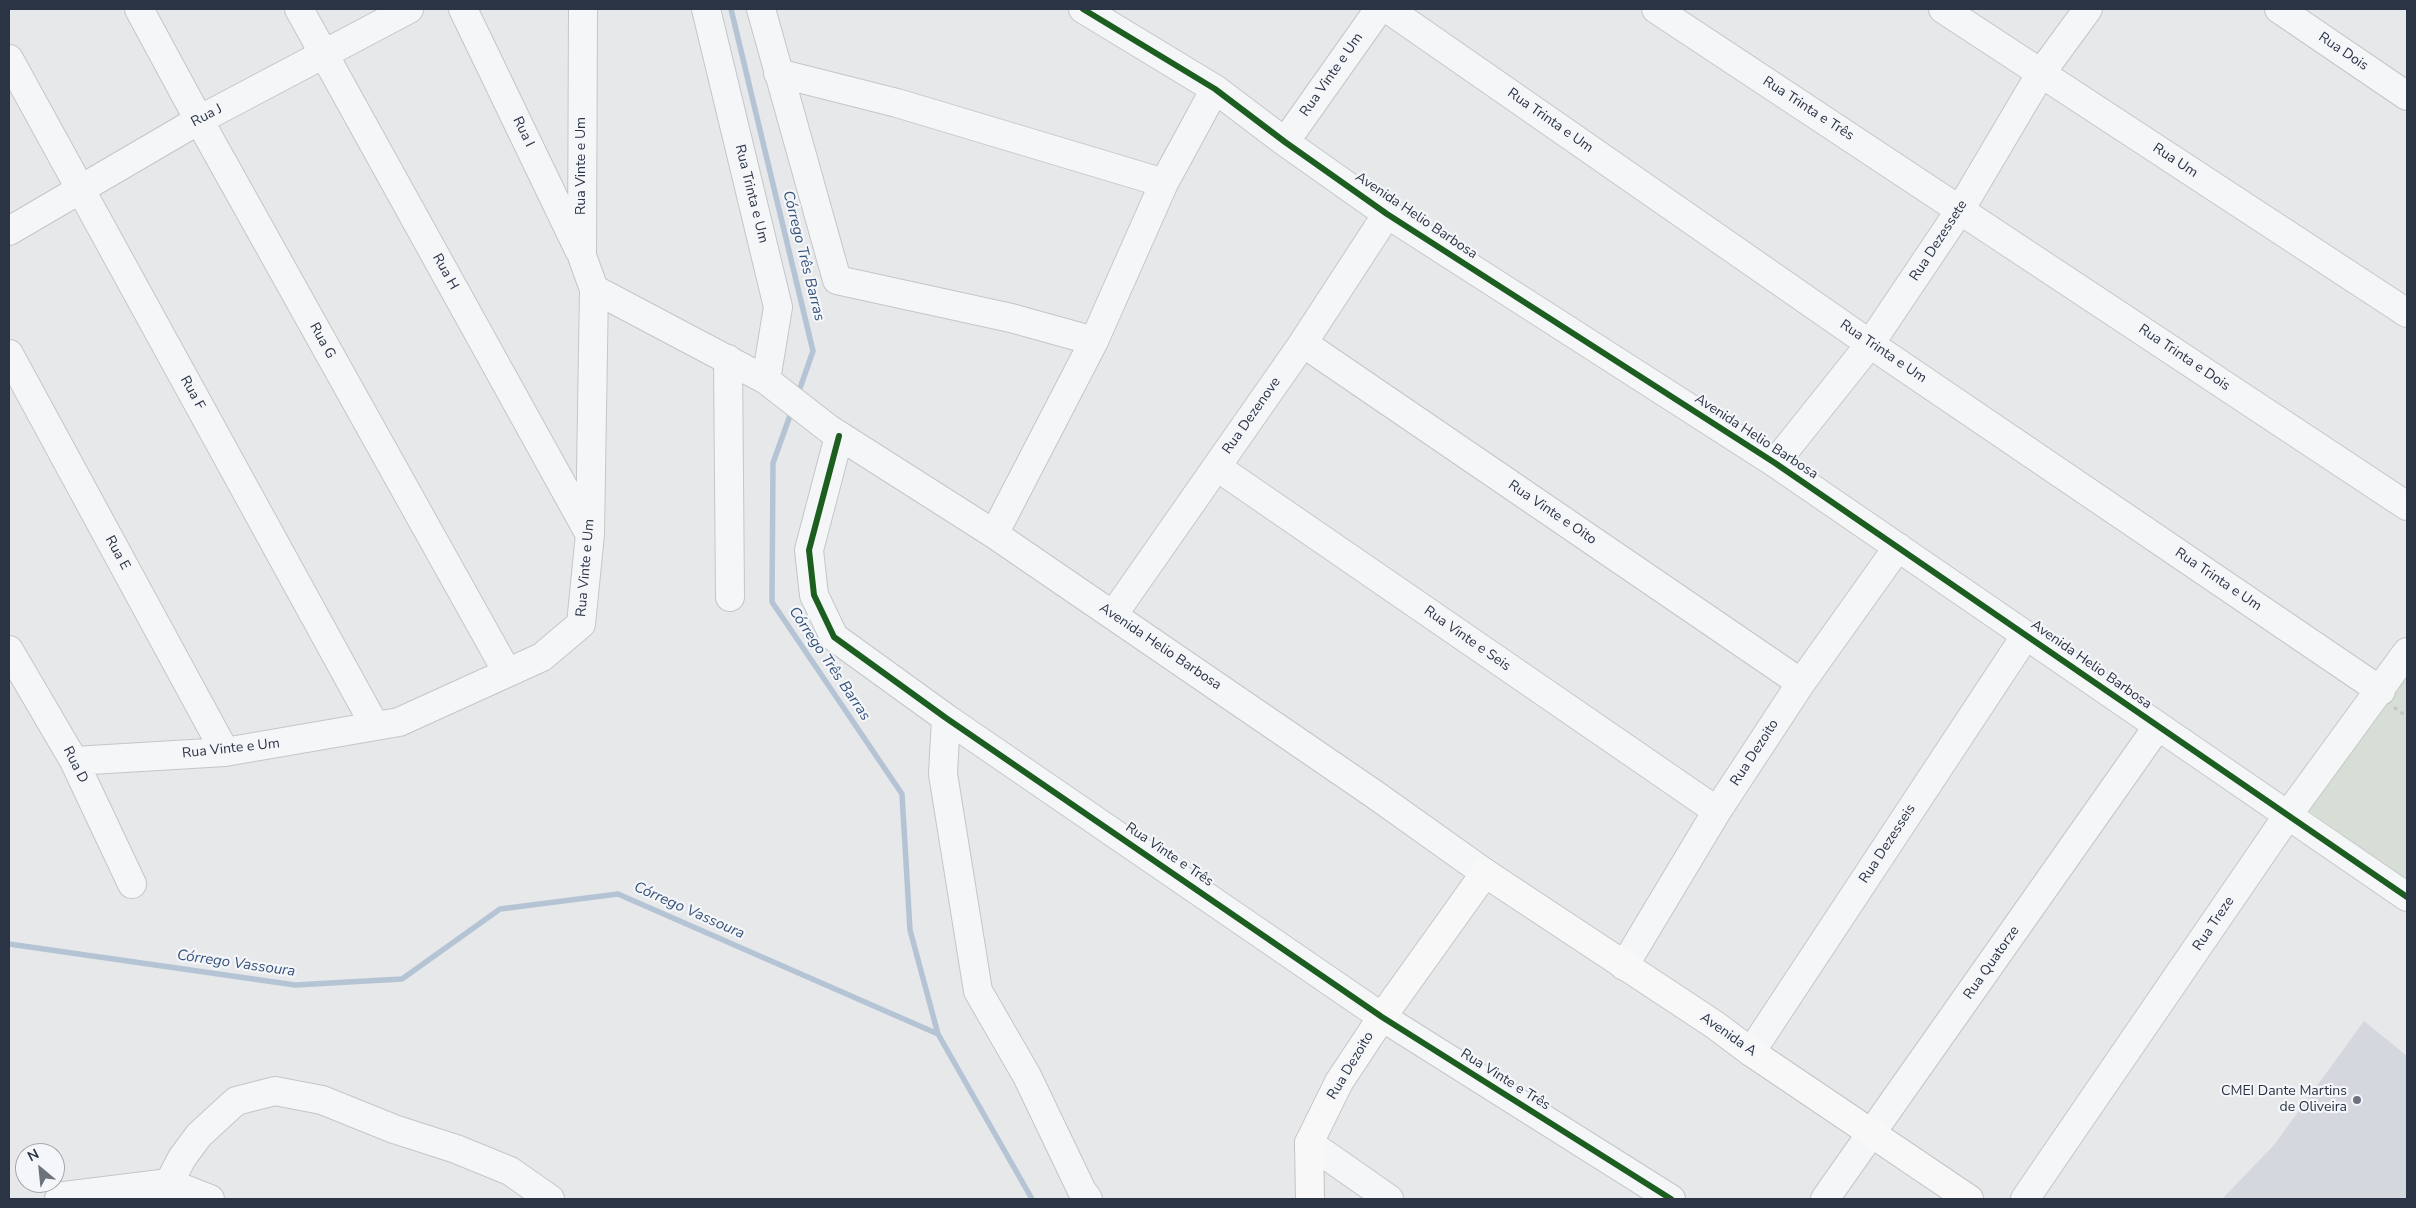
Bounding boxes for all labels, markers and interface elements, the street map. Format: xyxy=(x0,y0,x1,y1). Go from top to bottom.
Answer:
street label: Rua Dois xyxy=(2315,29,2371,75)
street label: Rua Vinte e Um xyxy=(1297,30,1367,120)
street label: Rua Trinta e Três xyxy=(1759,73,1857,145)
street label: Rua Trinta e Um xyxy=(1504,85,1596,157)
street label: Rua J xyxy=(189,101,225,131)
street label: Rua I xyxy=(508,114,538,150)
street label: Rua Vinte e Um xyxy=(574,117,590,215)
street label: Rua Um xyxy=(2149,140,2201,182)
street label: Rua Trinta e Um xyxy=(731,143,771,245)
street label: Avenida Helio Barbosa xyxy=(1352,169,1480,263)
water label: Córrego Três Barras xyxy=(778,189,828,323)
street label: Rua Dezessete xyxy=(1907,197,1971,285)
street label: Rua H xyxy=(428,251,462,293)
street label: Rua Trinta e Um xyxy=(1836,317,1930,387)
street label: Rua G xyxy=(305,320,339,362)
street label: Rua Trinta e Dois xyxy=(2135,321,2233,395)
street label: Rua F xyxy=(176,373,208,413)
street label: Rua Dezenove xyxy=(1219,374,1285,458)
street label: Avenida Helio Barbosa xyxy=(1691,391,1821,483)
street label: Rua Vinte e Oito xyxy=(1505,477,1599,549)
street label: Rua Vinte e Um xyxy=(573,518,599,618)
street label: Rua E xyxy=(101,533,133,573)
street label: Rua Trinta e Um xyxy=(2171,545,2265,615)
street label: Avenida Helio Barbosa xyxy=(1096,600,1224,694)
street label: Rua Vinte e Seis xyxy=(1420,603,1514,675)
water label: Córrego Três Barras xyxy=(784,604,874,724)
street label: Avenida Helio Barbosa xyxy=(2027,617,2155,713)
street label: Rua Dezoito xyxy=(1727,717,1783,789)
street label: Rua Vinte e Um xyxy=(181,736,281,762)
street label: Rua D xyxy=(59,744,91,786)
street label: Rua Dezesseis xyxy=(1856,801,1920,887)
street label: Rua Vinte e Três xyxy=(1122,819,1216,891)
water label: Córrego Vassoura xyxy=(631,879,747,943)
street label: Rua Treze xyxy=(2190,894,2238,954)
street label: Rua Quatorze xyxy=(1961,923,2023,1003)
water label: Córrego Vassoura xyxy=(176,947,296,981)
street label: Avenida A xyxy=(1697,1009,1759,1061)
street label: Rua Dezoito xyxy=(1324,1029,1378,1103)
street label: Rua Vinte e Três xyxy=(1457,1046,1553,1114)
place label: CMEI Dante Martins de Oliveira xyxy=(2221,1084,2347,1116)
marker: CMEI Dante Martins de Oliveira xyxy=(2351,1094,2363,1106)
north arrow xyxy=(15,1143,65,1193)
text: N xyxy=(24,1144,42,1166)

